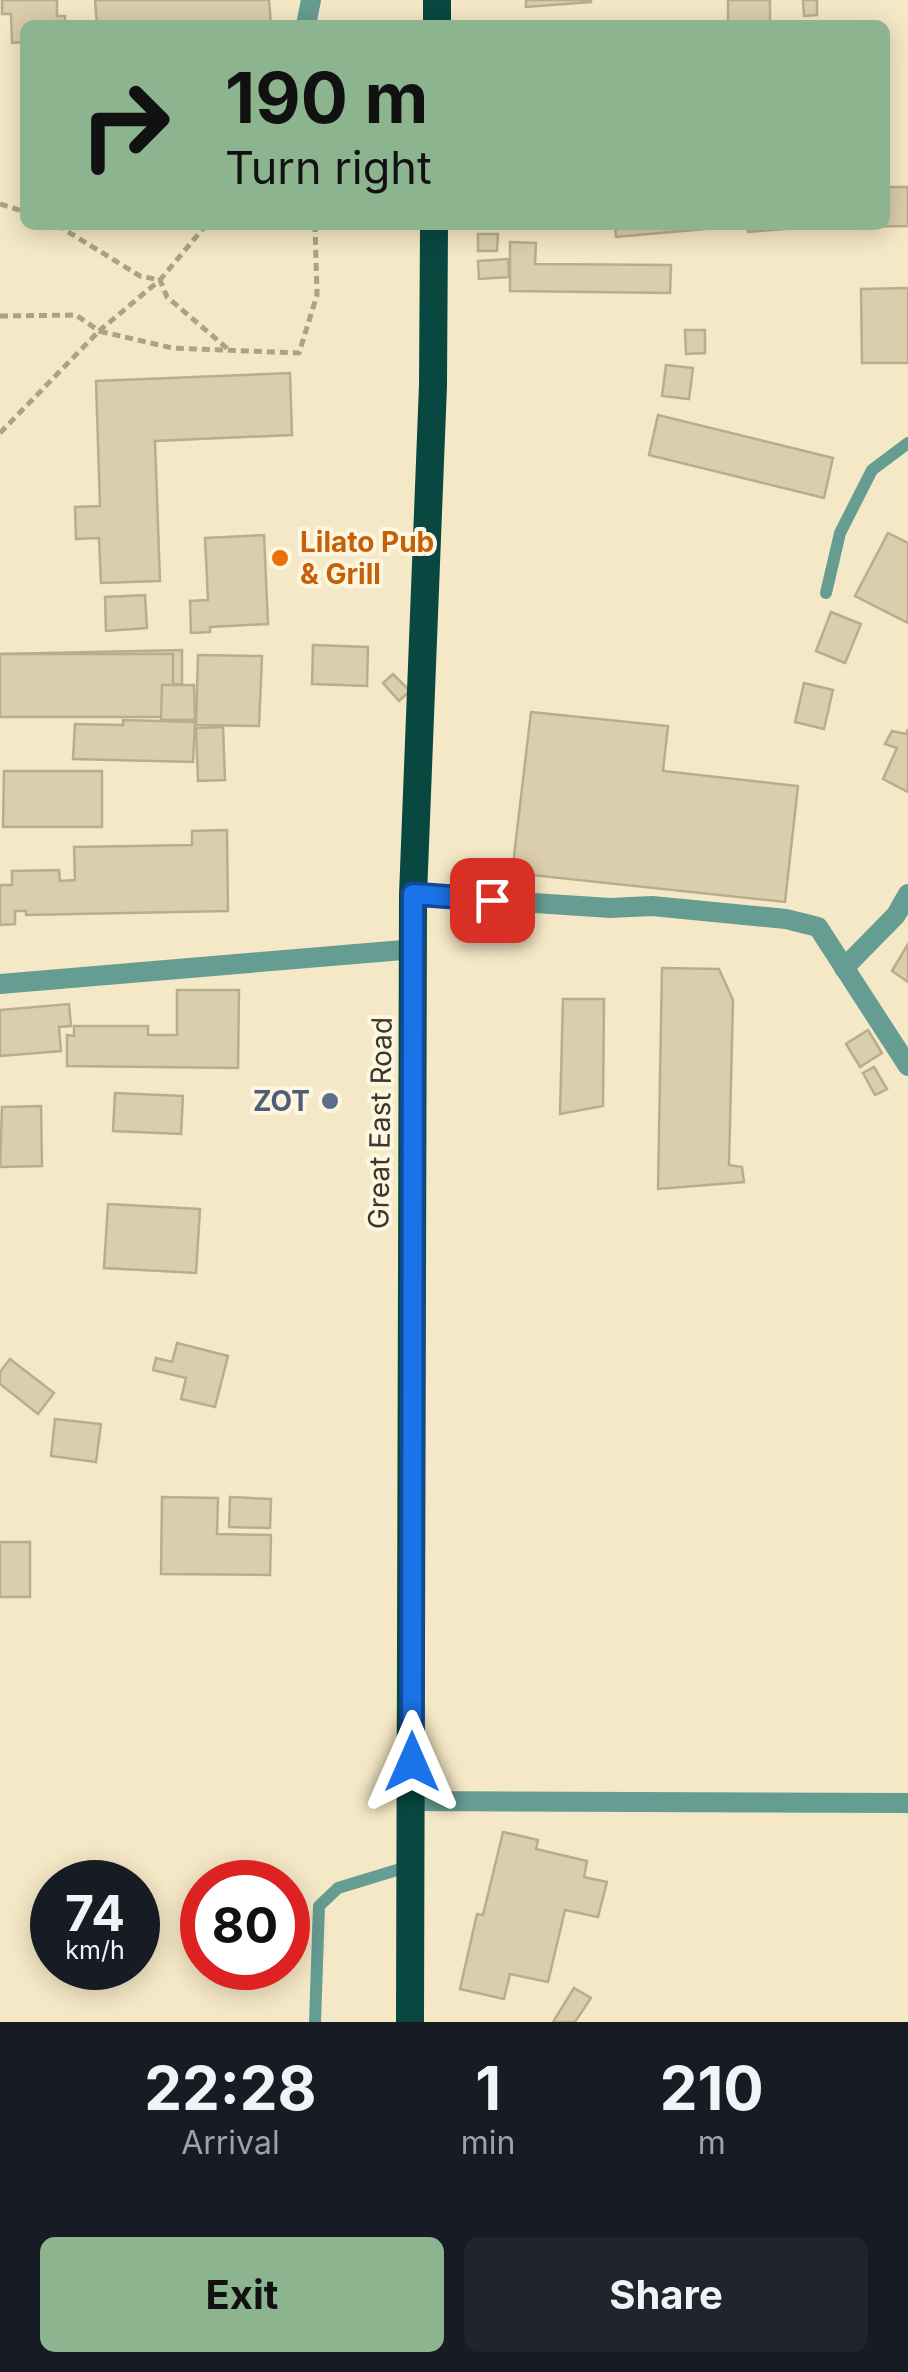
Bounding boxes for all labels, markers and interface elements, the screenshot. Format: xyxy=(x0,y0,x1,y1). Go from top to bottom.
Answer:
text: 190 m xyxy=(225,55,428,140)
icon: right xyxy=(60,60,190,190)
text: Turn right xyxy=(225,140,432,195)
place label: Lilato Pub & Grill xyxy=(300,525,434,591)
marker: Lilato Pub & Grill xyxy=(269,547,291,569)
pin xyxy=(450,858,535,943)
icon: arrive xyxy=(465,873,520,928)
street label: Great East Road xyxy=(361,1017,399,1229)
place label: ZOT xyxy=(253,1084,310,1118)
marker: ZOT xyxy=(319,1090,341,1112)
position arrow xyxy=(360,1710,464,1814)
speed limit sign: 80 xyxy=(180,1860,310,1990)
text: 74 xyxy=(65,1883,125,1943)
text: km/h xyxy=(65,1935,125,1965)
text: 22:28 xyxy=(144,2052,317,2124)
text: 1 xyxy=(475,2052,501,2124)
text: 210 xyxy=(660,2052,764,2124)
text: Arrival xyxy=(181,2123,280,2162)
text: min xyxy=(461,2123,516,2162)
text: m xyxy=(698,2123,726,2162)
button: Exit xyxy=(40,2237,444,2352)
button: Share xyxy=(464,2237,868,2352)

